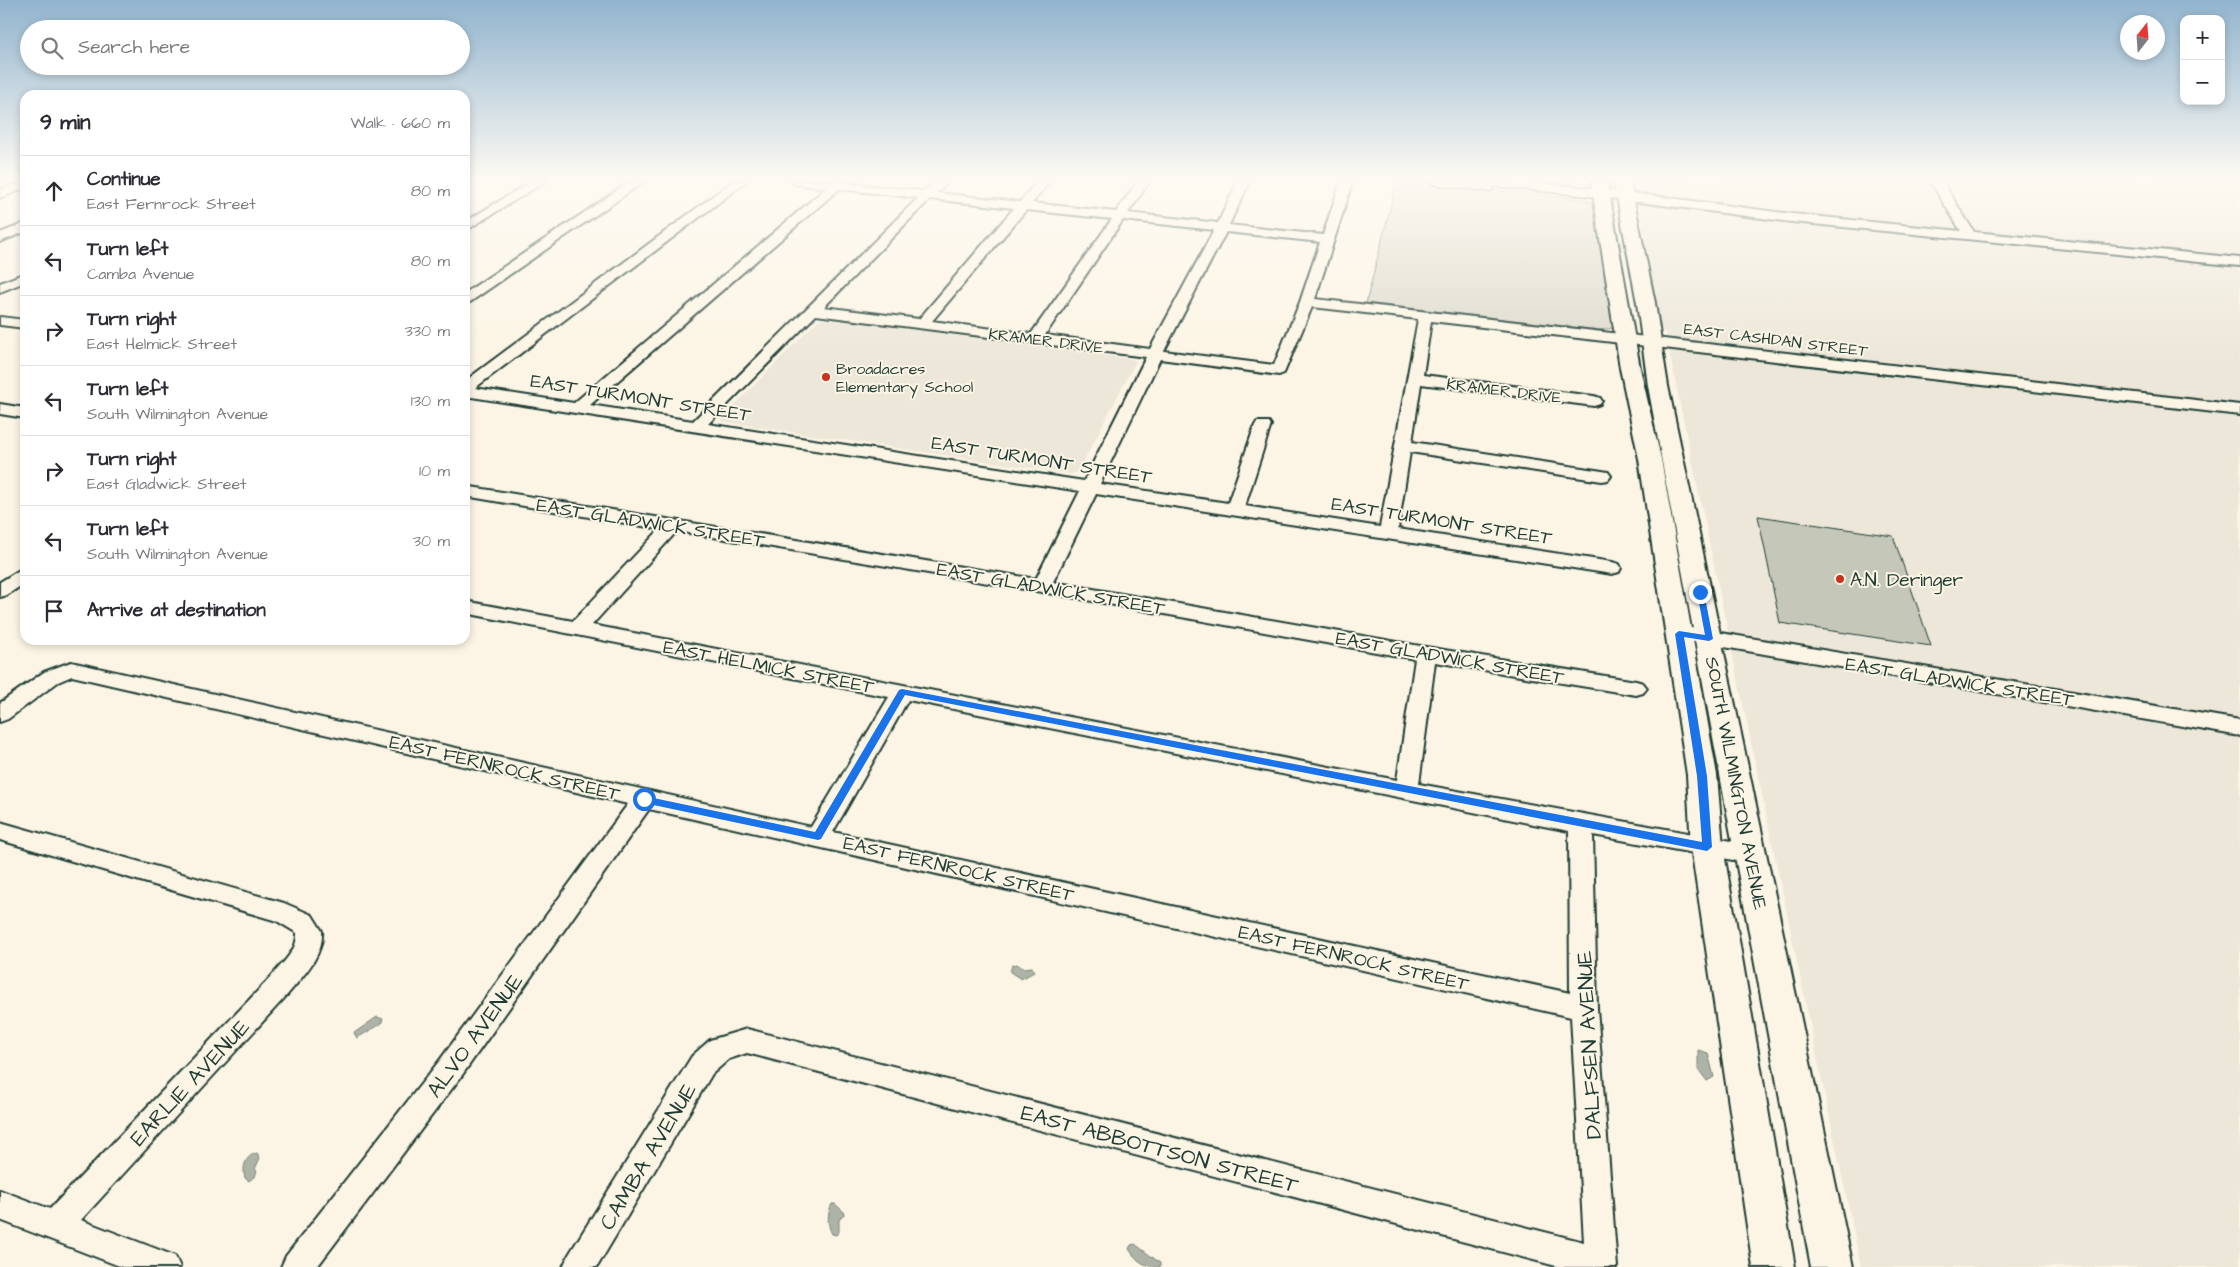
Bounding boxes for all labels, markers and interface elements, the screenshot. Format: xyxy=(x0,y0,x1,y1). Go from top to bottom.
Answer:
north arrow xyxy=(2120,15,2165,60)
map controls xyxy=(2180,15,2225,105)
button: + xyxy=(2180,15,2225,60)
search box xyxy=(20,20,470,75)
icon: search xyxy=(38,34,66,62)
text: Search here xyxy=(78,34,190,61)
button: − xyxy=(2180,60,2225,105)
text: 9 min xyxy=(40,108,90,137)
text: Walk · 660 m xyxy=(350,112,450,134)
text: Continue xyxy=(87,166,161,193)
icon: ahead xyxy=(40,177,68,205)
text: 80 m xyxy=(411,180,450,202)
text: East Fernrock Street xyxy=(87,193,256,215)
text: Turn left xyxy=(87,236,168,263)
icon: left xyxy=(40,247,68,275)
text: 80 m xyxy=(411,250,450,272)
text: Camba Avenue xyxy=(87,263,194,285)
text: Turn right xyxy=(87,306,176,333)
icon: right xyxy=(40,317,68,345)
street label: EAST CASHDAN STREET xyxy=(1682,318,1869,362)
text: 330 m xyxy=(405,320,450,342)
street label: KRAMER DRIVE xyxy=(987,323,1105,359)
text: East Helmick Street xyxy=(87,333,237,355)
place label: Broadacres Elementary School xyxy=(836,358,973,399)
street label: EAST TURMONT STREET xyxy=(529,368,753,429)
marker: Broadacres Elementary School xyxy=(820,371,832,383)
street label: KRAMER DRIVE xyxy=(1445,373,1563,409)
text: Turn left xyxy=(87,376,168,403)
icon: left xyxy=(40,387,68,415)
text: 130 m xyxy=(411,390,450,412)
text: South Wilmington Avenue xyxy=(87,403,268,425)
street label: EAST TURMONT STREET xyxy=(930,430,1154,491)
text: Turn right xyxy=(87,446,176,473)
icon: right xyxy=(40,457,68,485)
text: 10 m xyxy=(419,460,450,482)
text: East Gladwick Street xyxy=(87,473,247,495)
street label: EAST TURMONT STREET xyxy=(1330,491,1554,552)
street label: EAST GLADWICK STREET xyxy=(535,492,767,555)
text: Turn left xyxy=(87,516,168,543)
icon: left xyxy=(40,527,68,555)
text: 30 m xyxy=(413,530,450,552)
text: South Wilmington Avenue xyxy=(87,543,268,565)
street label: EAST GLADWICK STREET xyxy=(935,556,1167,623)
place label: A.N. Deringer xyxy=(1850,567,1964,595)
marker: A.N. Deringer xyxy=(1834,573,1846,585)
route end xyxy=(1689,581,1712,604)
icon: arrive xyxy=(40,597,68,625)
text: Arrive at destination xyxy=(87,597,266,624)
street label: EAST GLADWICK STREET xyxy=(1334,625,1566,692)
street label: EAST HELMICK STREET xyxy=(661,634,877,701)
street label: EAST GLADWICK STREET xyxy=(1844,651,2076,714)
street label: SOUTH WILMINGTON AVENUE xyxy=(1698,654,1773,912)
street label: EAST FERNROCK STREET xyxy=(387,729,623,808)
route start xyxy=(633,788,656,811)
street label: EAST FERNROCK STREET xyxy=(841,830,1077,909)
street label: EAST FERNROCK STREET xyxy=(1236,919,1472,998)
street label: DALFSEN AVENUE xyxy=(1569,950,1610,1140)
street label: ALVO AVENUE xyxy=(420,967,531,1104)
street label: EARLIE AVENUE xyxy=(123,1013,257,1153)
street label: CAMBA AVENUE xyxy=(592,1077,704,1236)
street label: EAST ABBOTTSON STREET xyxy=(1017,1097,1302,1202)

